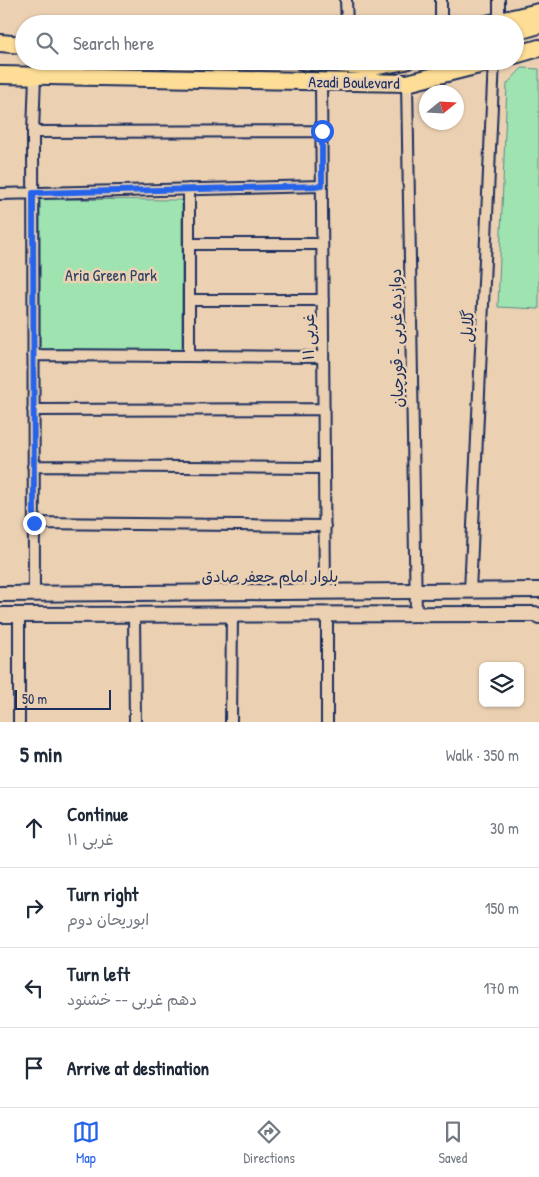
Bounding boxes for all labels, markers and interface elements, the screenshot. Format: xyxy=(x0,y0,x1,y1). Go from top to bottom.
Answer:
search box xyxy=(15,15,524,70)
icon: search xyxy=(33,29,61,57)
text: Search here xyxy=(73,30,154,56)
street label: Azadi Boulevard xyxy=(308,70,400,94)
north arrow xyxy=(419,85,464,130)
route start xyxy=(311,120,334,143)
park label: Aria Green Park xyxy=(65,264,157,286)
street label: دوازده غربی - قورچیان xyxy=(384,268,408,408)
street label: گلایل xyxy=(455,309,479,343)
street label: ۱۱ غربی xyxy=(297,314,319,360)
route end xyxy=(23,512,46,535)
street label: بلوار امام جعفر صادق xyxy=(201,565,339,589)
map controls xyxy=(479,662,524,707)
button: layers xyxy=(479,662,524,707)
scale bar xyxy=(15,687,111,710)
text: 50 m xyxy=(22,689,47,708)
text: 5 min xyxy=(20,740,62,769)
text: Walk · 350 m xyxy=(446,744,519,766)
text: Continue xyxy=(67,801,128,827)
icon: ahead xyxy=(20,814,48,842)
text: 30 m xyxy=(490,817,519,839)
text: ۱۱ غربی xyxy=(67,828,114,850)
text: Turn right xyxy=(67,881,138,907)
icon: right xyxy=(20,894,48,922)
text: 150 m xyxy=(485,897,519,919)
text: ابوریحان دوم xyxy=(67,908,149,930)
text: Turn left xyxy=(67,961,130,987)
icon: left xyxy=(20,974,48,1002)
text: 170 m xyxy=(484,977,519,999)
text: دهم غربی -- خشنود xyxy=(67,988,197,1010)
icon: arrive xyxy=(20,1054,48,1082)
text: Arrive at destination xyxy=(67,1055,209,1081)
tab: Map xyxy=(72,1118,100,1167)
tab: Directions xyxy=(243,1118,295,1167)
tab: Saved xyxy=(439,1118,467,1167)

